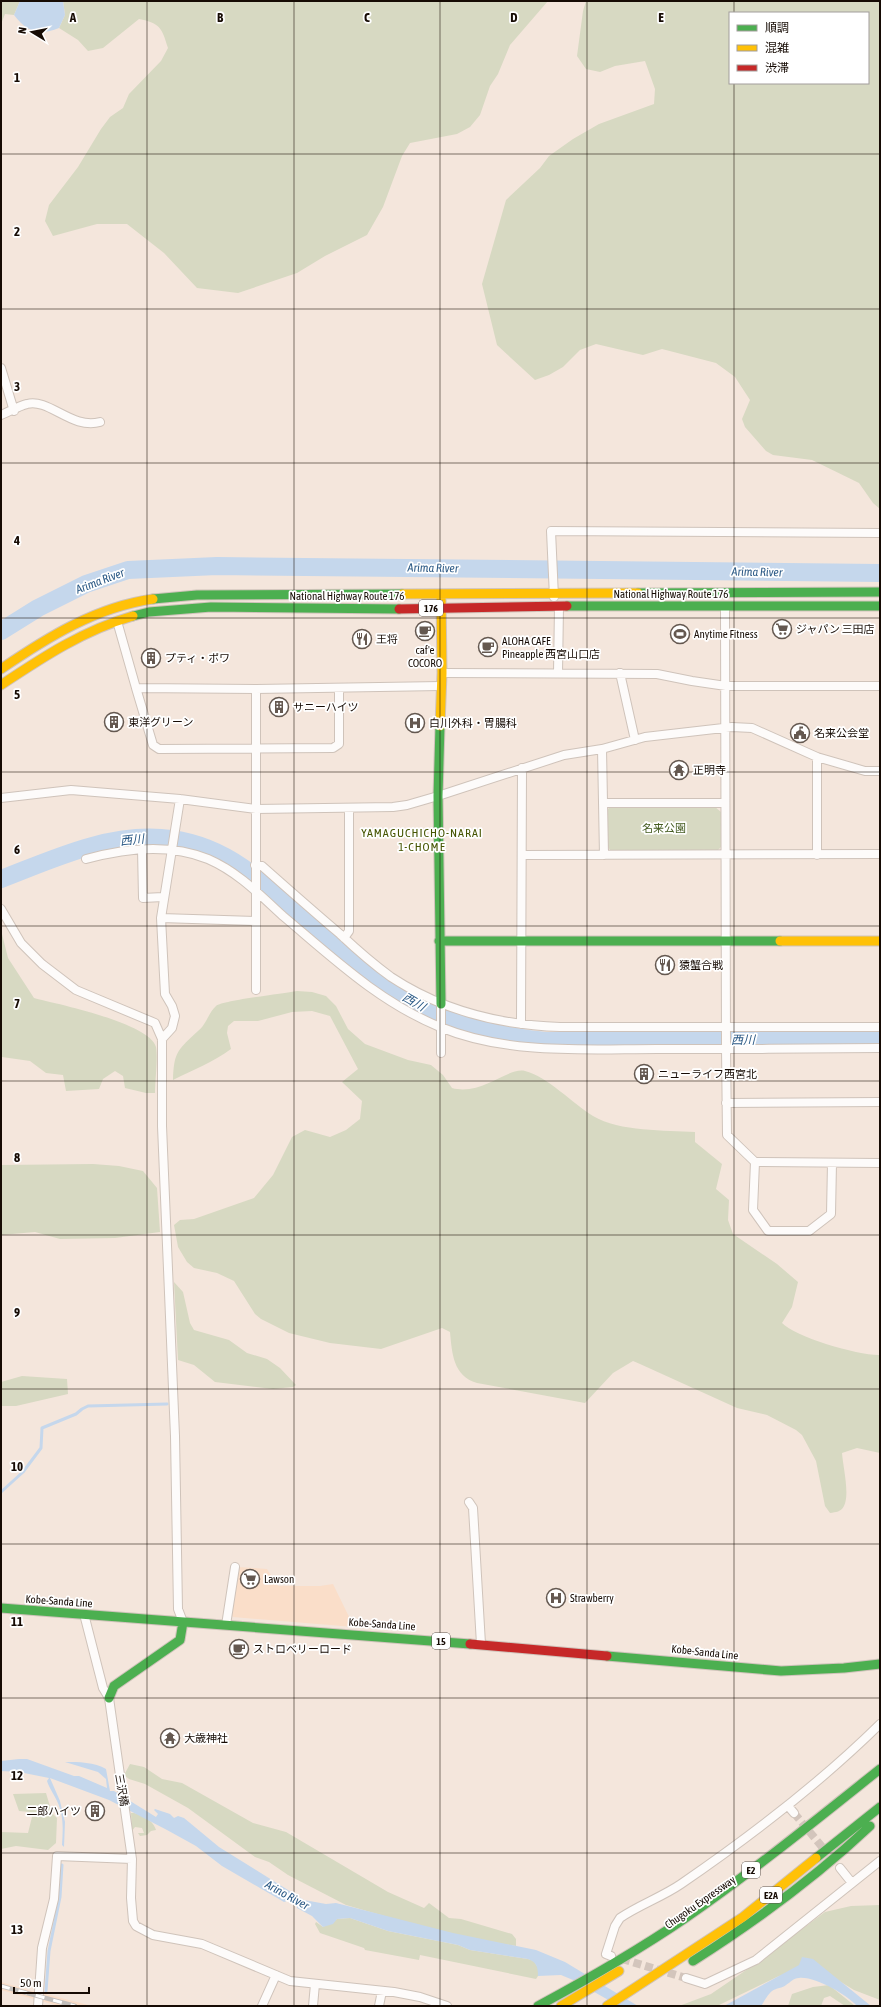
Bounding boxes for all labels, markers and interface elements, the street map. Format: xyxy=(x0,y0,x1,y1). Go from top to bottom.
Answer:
text: A xyxy=(69,10,77,25)
text: B xyxy=(217,10,224,25)
text: C xyxy=(364,10,370,25)
text: D xyxy=(510,10,518,25)
text: E xyxy=(658,10,664,25)
north arrow xyxy=(12,12,52,52)
legend xyxy=(729,12,869,84)
text: 順調 xyxy=(765,21,789,35)
text: N xyxy=(16,26,29,35)
text: 混雑 xyxy=(765,41,789,55)
text: 渋滞 xyxy=(765,61,789,75)
text: 1 xyxy=(14,70,20,85)
text: 2 xyxy=(14,224,20,239)
text: 3 xyxy=(14,379,20,394)
text: 4 xyxy=(13,533,20,548)
water label: Arima River xyxy=(407,561,459,575)
water label: Arima River xyxy=(73,565,127,597)
water label: Arima River xyxy=(731,565,783,579)
street label: National Highway Route 176 xyxy=(614,588,729,600)
street label: National Highway Route 176 xyxy=(290,590,405,602)
road number: 176 xyxy=(419,600,443,616)
supermarket icon: ジャパン 三田店 xyxy=(771,618,793,640)
cafe icon: caf'e COCORO xyxy=(414,620,436,642)
sports icon: Anytime Fitness xyxy=(669,623,691,645)
place label: ジャパン 三田店 xyxy=(796,623,875,635)
restaurant icon: 王将 xyxy=(351,628,373,650)
place label: Anytime Fitness xyxy=(694,628,758,640)
place label: 王将 xyxy=(376,633,398,645)
place label: ALOHA CAFE Pineapple 西宮山口店 xyxy=(502,635,600,660)
cafe icon: ALOHA CAFE Pineapple 西宮山口店 xyxy=(477,636,499,658)
place label: caf'e COCORO xyxy=(408,644,442,669)
building icon: プティ・ポワ xyxy=(140,647,162,669)
place label: プティ・ポワ xyxy=(165,652,230,664)
text: 5 xyxy=(14,687,20,702)
building icon: サニーハイツ xyxy=(268,696,290,718)
place label: サニーハイツ xyxy=(293,701,359,713)
building icon: 東洋グリーン xyxy=(103,711,125,733)
hospital icon: 白川外科・胃腸科 xyxy=(404,712,426,734)
place label: 東洋グリーン xyxy=(128,716,193,728)
place label: 白川外科・胃腸科 xyxy=(429,717,517,729)
public building icon: 名来公会堂 xyxy=(789,722,811,744)
place label: 名来公会堂 xyxy=(814,727,869,739)
temple icon: 正明寺 xyxy=(668,759,690,781)
place label: 正明寺 xyxy=(693,764,726,776)
park label: 名来公園 xyxy=(642,822,686,834)
district label: YAMAGUCHICHO-NARAI 1-CHOME xyxy=(361,826,483,854)
water label: 西川 xyxy=(119,832,147,848)
text: 6 xyxy=(14,842,20,857)
restaurant icon: 猿蟹合戦 xyxy=(654,954,676,976)
place label: 猿蟹合戦 xyxy=(679,959,723,971)
water label: 西川 xyxy=(400,990,430,1015)
text: 7 xyxy=(14,996,20,1011)
water label: 西川 xyxy=(731,1033,757,1047)
building icon: ニューライフ西宮北 xyxy=(633,1063,655,1085)
place label: ニューライフ西宮北 xyxy=(658,1068,757,1080)
text: 8 xyxy=(14,1150,20,1165)
text: 9 xyxy=(14,1305,20,1320)
text: 10 xyxy=(11,1459,23,1474)
supermarket icon: Lawson xyxy=(239,1568,261,1590)
place label: Lawson xyxy=(264,1573,294,1585)
hospital icon: Strawberry xyxy=(545,1587,567,1609)
place label: Strawberry xyxy=(570,1592,614,1604)
street label: Kobe-Sanda Line xyxy=(25,1593,93,1609)
text: 11 xyxy=(11,1614,23,1629)
street label: Kobe-Sanda Line xyxy=(348,1616,416,1632)
road number: 15 xyxy=(432,1633,450,1649)
cafe icon: ストロベリーロード xyxy=(228,1638,250,1660)
place label: ストロベリーロード xyxy=(253,1643,352,1655)
street label: Kobe-Sanda Line xyxy=(671,1643,739,1661)
temple icon: 大歳神社 xyxy=(159,1727,181,1749)
place label: 大歳神社 xyxy=(184,1732,228,1744)
text: 12 xyxy=(11,1768,23,1783)
street label: 三沢橋 xyxy=(113,1773,131,1807)
building icon: 二郎ハイツ xyxy=(84,1800,106,1822)
place label: 二郎ハイツ xyxy=(26,1805,81,1817)
road number: E2 xyxy=(742,1862,760,1878)
street label: Chugoku Expressway xyxy=(662,1873,738,1931)
water label: Arino River xyxy=(262,1877,312,1913)
road number: E2A xyxy=(760,1887,782,1903)
text: 13 xyxy=(11,1922,23,1937)
scale bar xyxy=(14,1969,89,1995)
text: 50 m xyxy=(20,1976,42,1990)

